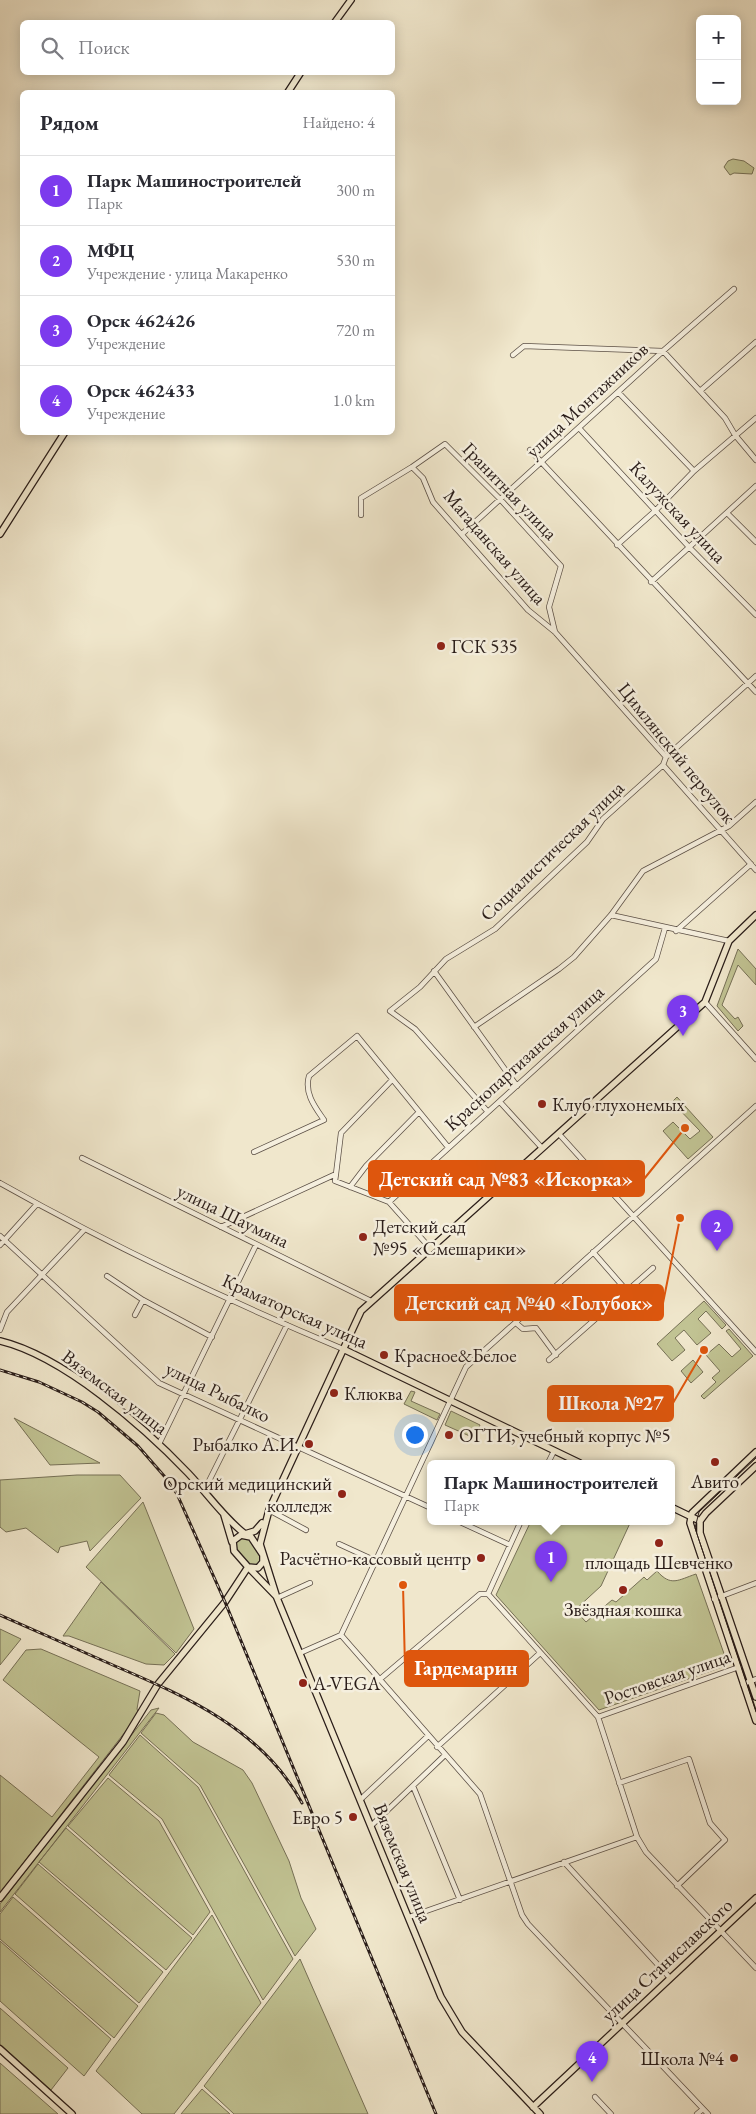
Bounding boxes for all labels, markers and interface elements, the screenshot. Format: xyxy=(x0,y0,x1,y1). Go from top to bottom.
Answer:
map controls xyxy=(696,15,741,105)
button: + xyxy=(696,15,741,60)
search box xyxy=(20,20,395,75)
icon: search xyxy=(38,34,66,62)
text: Поиск xyxy=(78,35,130,60)
button: − xyxy=(696,60,741,105)
text: Рядом xyxy=(40,109,99,136)
text: Найдено: 4 xyxy=(303,112,375,133)
text: Парк Машиностроителей xyxy=(87,168,301,193)
text: 1 xyxy=(52,180,60,201)
text: 300 m xyxy=(336,180,375,201)
text: Парк xyxy=(87,193,123,214)
text: МФЦ xyxy=(87,238,134,263)
text: 2 xyxy=(52,250,60,271)
text: 530 m xyxy=(336,250,375,271)
text: Учреждение · улица Макаренко xyxy=(87,263,288,284)
text: Орск 462426 xyxy=(87,308,195,333)
text: 3 xyxy=(52,320,60,341)
text: 720 m xyxy=(336,320,375,341)
text: Учреждение xyxy=(87,333,165,354)
street label: улица Монтажников xyxy=(520,337,654,463)
text: Орск 462433 xyxy=(87,378,195,403)
text: 4 xyxy=(52,390,60,411)
text: 1.0 km xyxy=(333,390,375,411)
text: Учреждение xyxy=(87,403,165,424)
street label: Гранитная улица xyxy=(457,437,563,546)
street label: Калужская улица xyxy=(624,456,732,569)
street label: Магаданская улица xyxy=(438,484,552,610)
place label: ГСК 535 xyxy=(451,634,518,659)
marker: ГСК 535 xyxy=(435,640,447,652)
street label: Цимлянский переулок xyxy=(612,677,742,829)
street label: Социалистическая улица xyxy=(475,775,630,926)
street label: Краснопартизанская улица xyxy=(439,979,609,1136)
pin: 3 xyxy=(667,995,699,1036)
place label: Клуб глухонемых xyxy=(552,1092,686,1117)
marker: Клуб глухонемых xyxy=(536,1098,548,1110)
callout: Детский сад №83 «Искорка» xyxy=(369,1161,644,1196)
text: Детский сад №83 «Искорка» xyxy=(379,1166,633,1192)
street label: улица Шаумяна xyxy=(173,1178,293,1254)
pin: 2 xyxy=(701,1210,733,1251)
place label: Детский сад №95 «Смешарики» xyxy=(373,1214,527,1261)
marker: Детский сад №95 «Смешарики» xyxy=(357,1231,369,1243)
street label: Краматорская улица xyxy=(218,1268,372,1354)
callout: Детский сад №40 «Голубок» xyxy=(395,1285,663,1320)
text: Детский сад №40 «Голубок» xyxy=(405,1290,653,1316)
place label: Красное&Белое xyxy=(394,1343,517,1368)
street label: Вяземская улица xyxy=(57,1344,173,1440)
marker: Красное&Белое xyxy=(378,1349,390,1361)
street label: улица Рыбалко xyxy=(161,1356,275,1428)
place label: Клюква xyxy=(344,1381,403,1406)
callout: Школа №27 xyxy=(548,1386,673,1421)
marker: Клюква xyxy=(328,1387,340,1399)
text: Школа №27 xyxy=(559,1390,664,1416)
your location xyxy=(402,1422,428,1448)
place label: ОГТИ, учебный корпус №5 xyxy=(459,1423,671,1448)
marker: ОГТИ, учебный корпус №5 xyxy=(443,1429,455,1441)
place label: Рыбалко А.И. xyxy=(193,1432,299,1457)
marker: Рыбалко А.И. xyxy=(303,1438,315,1450)
marker: Авито xyxy=(709,1456,721,1468)
popup xyxy=(427,1460,675,1525)
place label: Авито xyxy=(690,1469,739,1494)
text: Парк Машиностроителей xyxy=(444,1470,658,1495)
place label: Орский медицинский колледж xyxy=(163,1471,333,1518)
marker: Орский медицинский колледж xyxy=(336,1488,348,1500)
text: Парк xyxy=(444,1495,479,1516)
marker: площадь Шевченко xyxy=(653,1537,665,1549)
pin: 1 xyxy=(535,1541,567,1582)
place label: Расчётно-кассовый центр xyxy=(279,1546,471,1571)
place label: площадь Шевченко xyxy=(585,1550,733,1575)
marker: Расчётно-кассовый центр xyxy=(475,1552,487,1564)
marker: Звёздная кошка xyxy=(617,1584,629,1596)
place label: Звёздная кошка xyxy=(564,1597,683,1622)
street label: Ростовская улица xyxy=(600,1643,734,1710)
callout: Гардемарин xyxy=(405,1651,528,1686)
text: Гардемарин xyxy=(414,1655,518,1681)
place label: A-VEGA xyxy=(312,1671,381,1696)
marker: A-VEGA xyxy=(297,1677,309,1689)
street label: Вяземская улица xyxy=(368,1800,438,1927)
place label: Евро 5 xyxy=(292,1805,343,1830)
marker: Евро 5 xyxy=(347,1811,359,1823)
street label: улица Станиславского xyxy=(596,1893,738,2027)
pin: 4 xyxy=(576,2041,608,2082)
place label: Школа №4 xyxy=(641,2046,725,2071)
marker: Школа №4 xyxy=(728,2052,740,2064)

